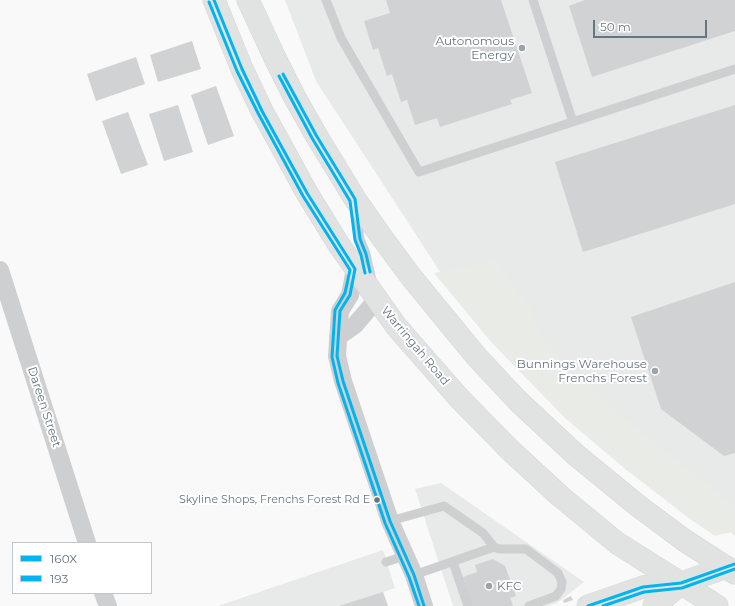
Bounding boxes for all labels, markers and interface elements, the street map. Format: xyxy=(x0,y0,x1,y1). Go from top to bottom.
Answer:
scale bar xyxy=(595,12,709,38)
text: 50 m xyxy=(600,19,631,34)
place label: Autonomous Energy xyxy=(435,34,514,62)
marker: Autonomous Energy xyxy=(517,43,527,53)
street label: Warringah Road xyxy=(378,304,452,388)
place label: Bunnings Warehouse Frenchs Forest xyxy=(517,357,647,385)
street label: Dareen Street xyxy=(24,365,64,449)
marker: Bunnings Warehouse Frenchs Forest xyxy=(650,366,660,376)
place label: Skyline Shops, Frenchs Forest Rd E xyxy=(179,493,370,507)
marker: Skyline Shops, Frenchs Forest Rd E xyxy=(372,495,382,505)
legend xyxy=(12,542,152,594)
text: 160X xyxy=(50,551,77,566)
text: 193 xyxy=(50,571,68,586)
place label: KFC xyxy=(497,579,522,593)
marker: KFC xyxy=(484,581,494,591)

